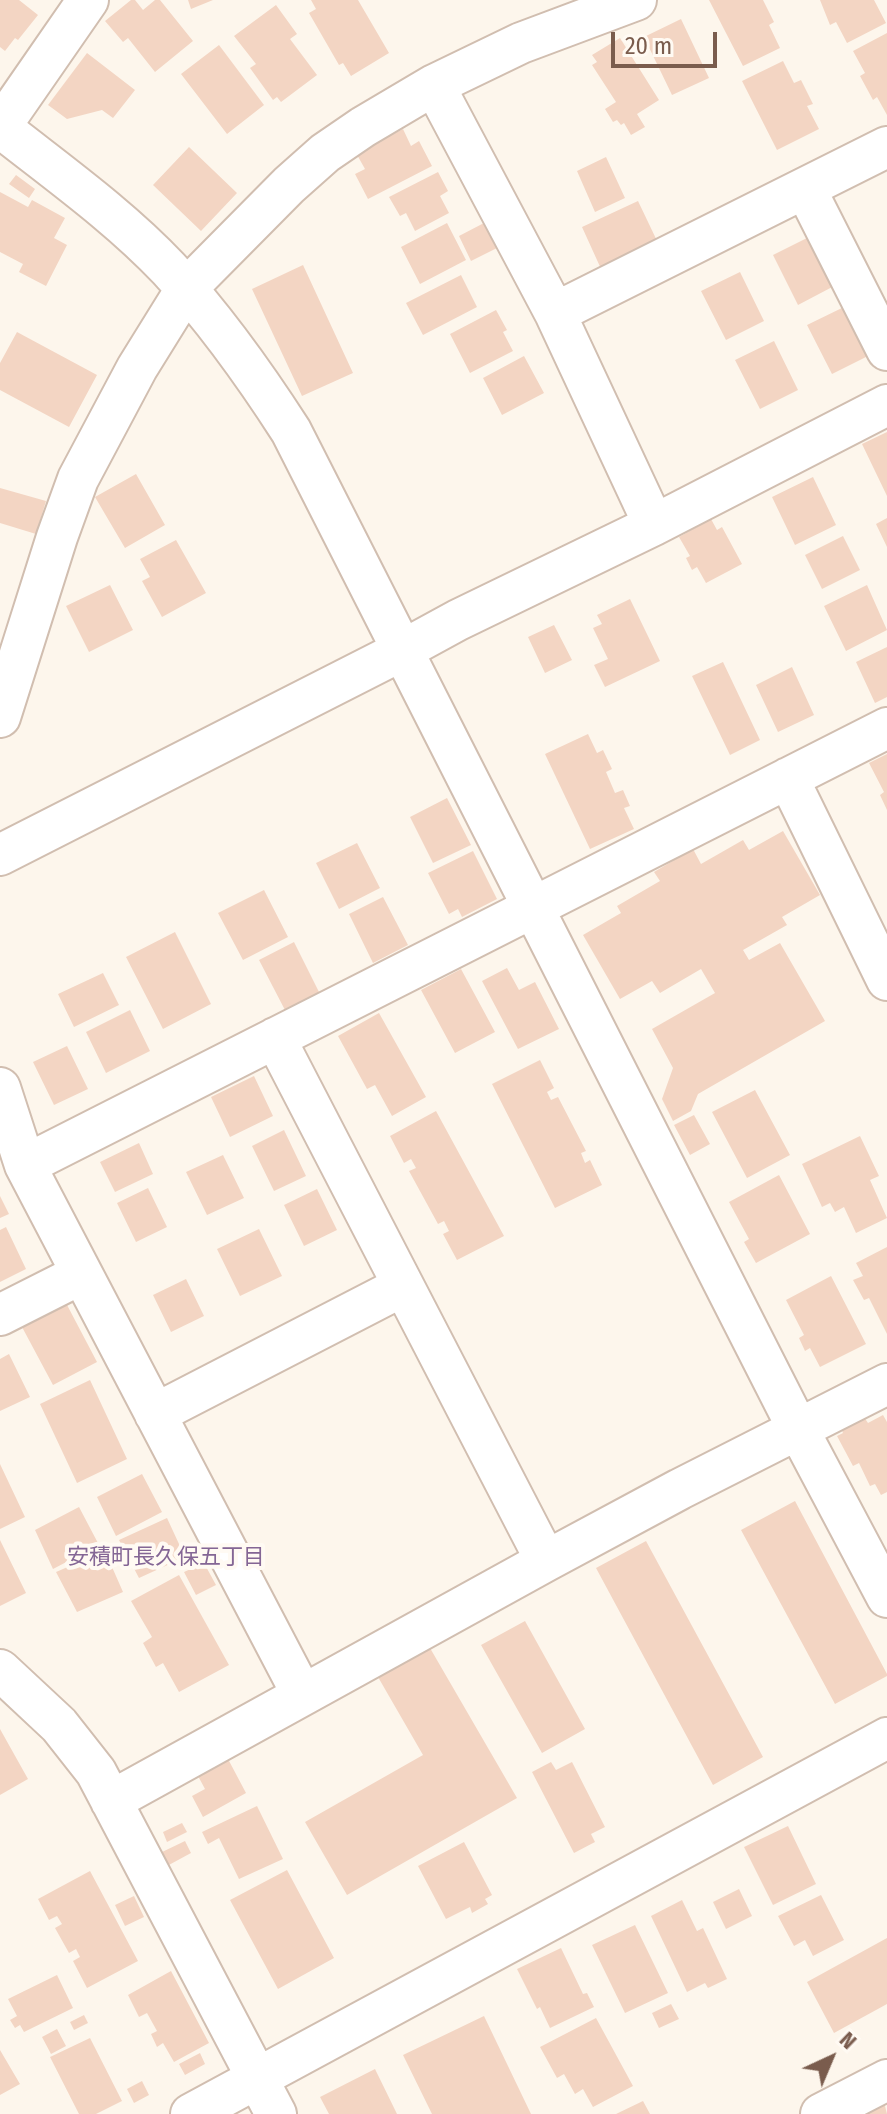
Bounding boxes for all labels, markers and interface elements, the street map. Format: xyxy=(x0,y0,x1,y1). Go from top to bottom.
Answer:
scale bar xyxy=(615,16,721,66)
text: 20 m xyxy=(625,32,672,60)
district label: 安積町長久保五丁目 xyxy=(67,1545,265,1571)
north arrow xyxy=(791,2018,871,2098)
text: N xyxy=(834,2026,862,2055)

